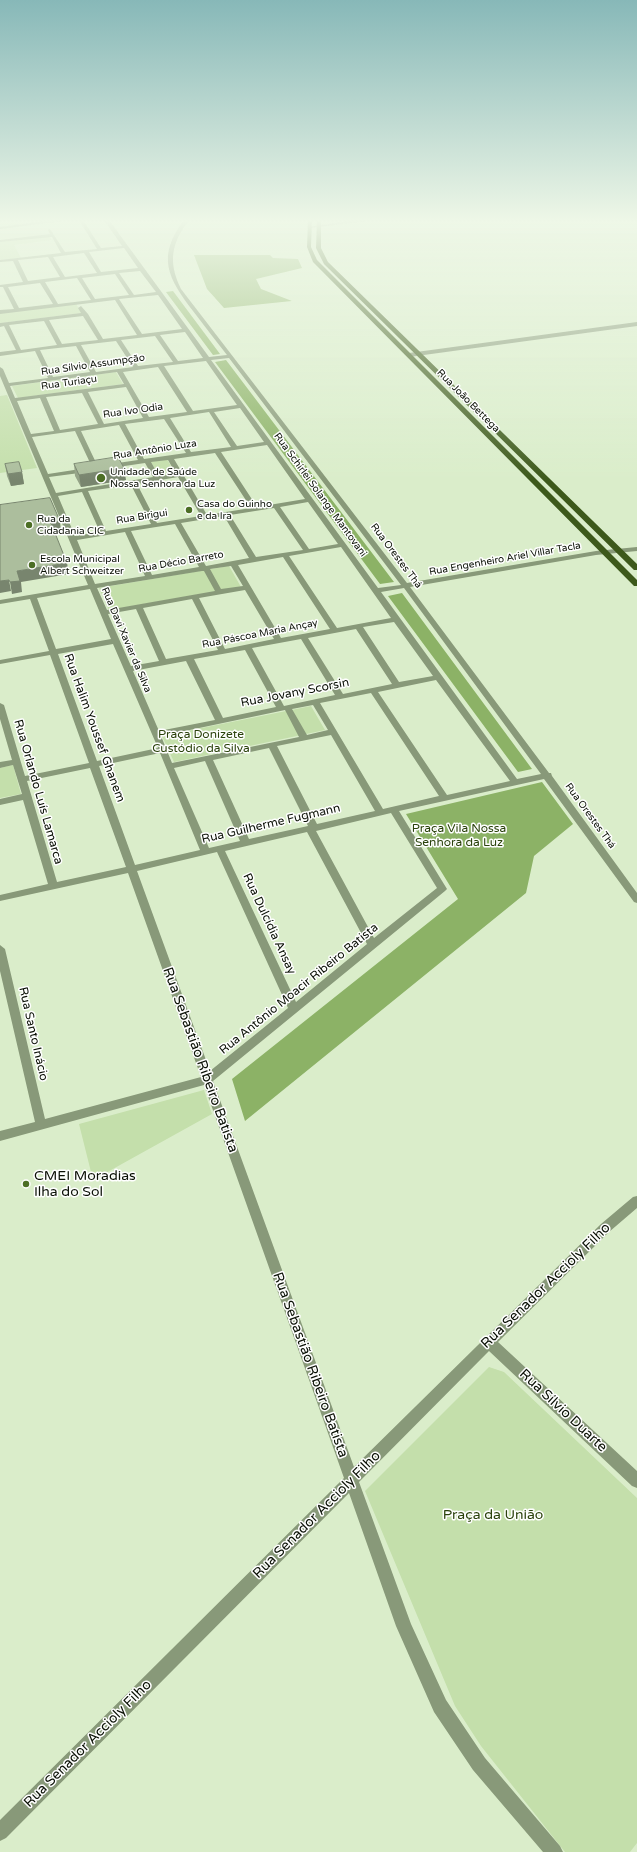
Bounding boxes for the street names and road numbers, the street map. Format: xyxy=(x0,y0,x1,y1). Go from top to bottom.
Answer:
street label: Rua Sílvio Assumpção xyxy=(40,352,146,378)
street label: Rua João Bettega xyxy=(434,367,502,435)
street label: Rua Turiaçu xyxy=(40,373,98,393)
street label: Rua Ivo Odia xyxy=(102,401,164,421)
street label: Rua Schirlei Solange Mantovani xyxy=(271,431,369,559)
street label: Rua Antônio Luza xyxy=(112,437,198,463)
street label: Rua Birigui xyxy=(115,507,169,527)
street label: Rua Orestes Thá xyxy=(368,521,424,591)
street label: Rua Engenheiro Ariel Villar Tacla xyxy=(428,540,582,578)
street label: Rua Décio Barreto xyxy=(137,549,225,575)
street label: Rua Davi Xavier da Silva xyxy=(98,586,154,694)
street label: Rua Páscoa Maria Ançay xyxy=(201,617,319,651)
street label: Rua Halim Youssef Ghanem xyxy=(60,652,128,804)
street label: Rua Jovany Scorsin xyxy=(240,675,350,711)
street label: Rua Orlando Luís Lamarca xyxy=(10,718,66,866)
street label: Rua Orestes Thá xyxy=(562,781,618,851)
street label: Rua Guilherme Fugmann xyxy=(200,801,342,847)
street label: Rua Dulcídia Ansay xyxy=(239,871,299,977)
street label: Rua Antônio Moacir Ribeiro Batista xyxy=(217,920,381,1058)
street label: Rua Sebastião Ribeiro Batista xyxy=(159,965,241,1155)
street label: Rua Santo Inácio xyxy=(15,986,51,1082)
street label: Rua Senador Accioly Filho xyxy=(478,1220,614,1352)
street label: Rua Sebastião Ribeiro Batista xyxy=(269,1270,351,1460)
street label: Rua Sílvio Duarte xyxy=(516,1366,610,1456)
street label: Rua Senador Accioly Filho xyxy=(250,1448,384,1582)
street label: Rua Senador Accioly Filho xyxy=(21,1677,155,1811)

